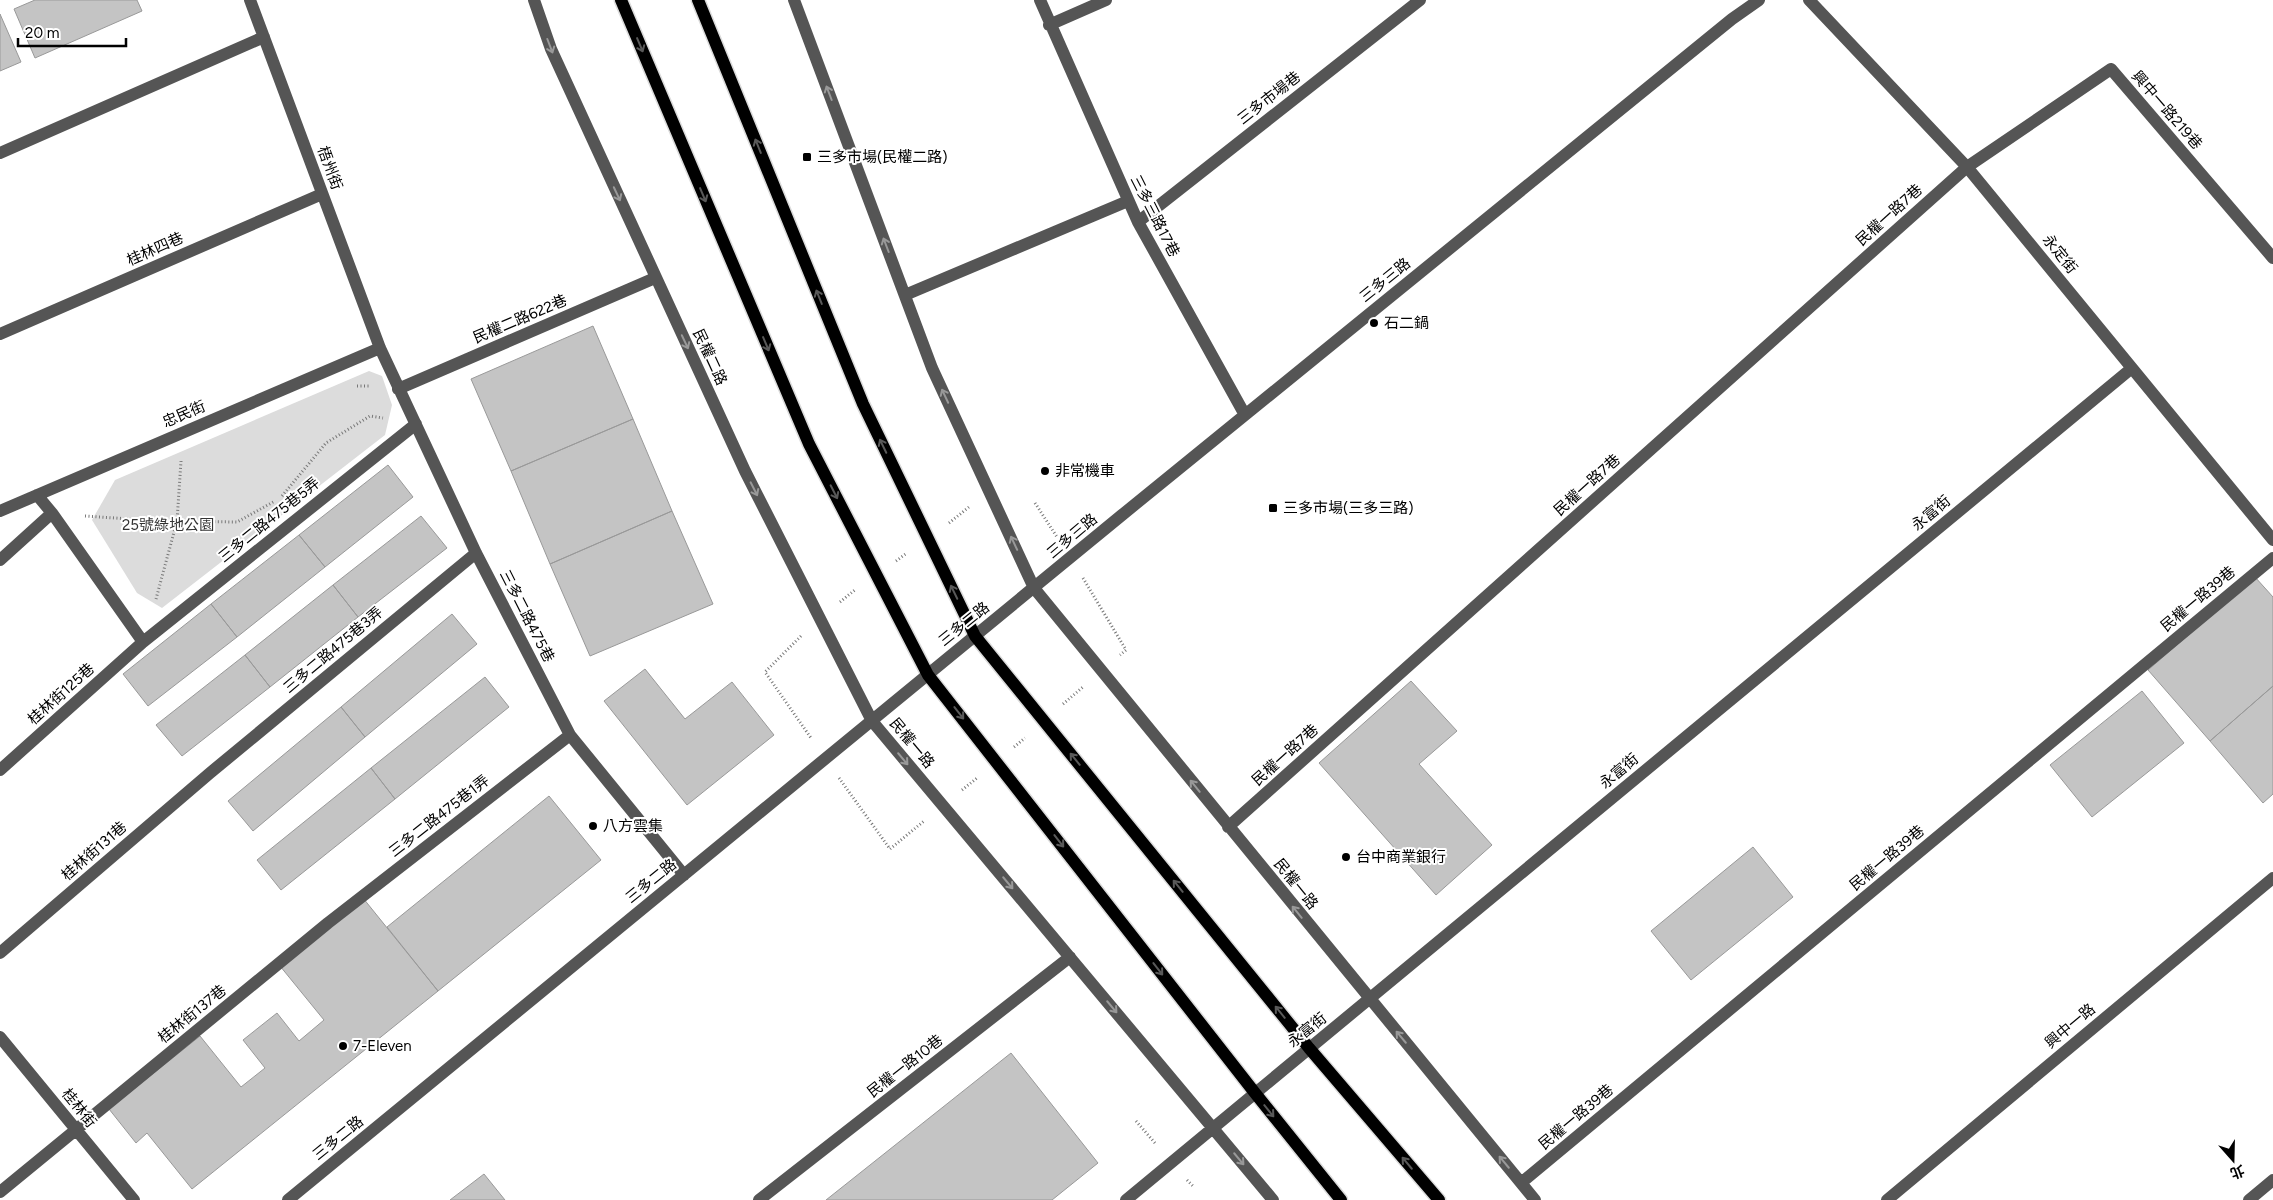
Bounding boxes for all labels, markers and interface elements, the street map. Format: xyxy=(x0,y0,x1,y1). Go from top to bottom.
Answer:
scale bar xyxy=(18,15,125,47)
text: 20 m xyxy=(25,24,59,42)
one-way arrow xyxy=(635,37,645,52)
one-way arrow xyxy=(546,38,555,53)
street label: 興中一路219巷 xyxy=(2128,67,2206,153)
street label: 三多市場巷 xyxy=(1234,68,1304,128)
one-way arrow xyxy=(824,86,833,101)
one-way arrow xyxy=(753,139,762,154)
street label: 梧州街 xyxy=(314,144,346,192)
place label: 三多市場(民權二路) xyxy=(817,148,948,166)
marker: 三多市場(民權二路) xyxy=(801,151,813,163)
street label: 三多三路17巷 xyxy=(1127,172,1183,260)
street label: 民權一路7巷 xyxy=(1852,181,1926,249)
one-way arrow xyxy=(613,186,622,201)
one-way arrow xyxy=(699,187,708,202)
street label: 桂林四巷 xyxy=(124,229,186,269)
street label: 永定街 xyxy=(2039,231,2081,277)
one-way arrow xyxy=(881,238,890,253)
street label: 三多三路 xyxy=(1356,254,1414,306)
one-way arrow xyxy=(814,290,824,305)
street label: 民權二路622巷 xyxy=(470,291,570,347)
place label: 石二鍋 xyxy=(1384,314,1429,332)
marker: 石二鍋 xyxy=(1368,317,1380,329)
street label: 民權二路 xyxy=(689,326,731,388)
one-way arrow xyxy=(680,334,690,349)
one-way arrow xyxy=(762,336,772,351)
one-way arrow xyxy=(940,389,950,404)
street label: 忠民街 xyxy=(160,397,208,431)
one-way arrow xyxy=(878,439,888,454)
street label: 民權一路7巷 xyxy=(1550,451,1624,519)
place label: 非常機車 xyxy=(1055,462,1115,480)
marker: 非常機車 xyxy=(1039,465,1051,477)
street label: 三多二路475巷5弄 xyxy=(215,474,323,566)
one-way arrow xyxy=(749,481,759,496)
one-way arrow xyxy=(830,484,839,499)
street label: 永富街 xyxy=(1908,492,1954,534)
place label: 三多市場(三多三路) xyxy=(1283,499,1414,517)
marker: 三多市場(三多三路) xyxy=(1267,502,1279,514)
street label: 三多三路 xyxy=(1043,510,1101,562)
park label: 25號綠地公園 xyxy=(122,516,214,534)
one-way arrow xyxy=(1008,536,1018,551)
street label: 民權一路39巷 xyxy=(2157,563,2239,635)
street label: 三多二路475巷 xyxy=(496,567,558,665)
one-way arrow xyxy=(949,585,958,600)
street label: 三多二路 xyxy=(935,598,993,650)
street label: 三多二路475巷3弄 xyxy=(280,603,386,697)
street label: 桂林街125巷 xyxy=(24,659,98,729)
one-way arrow xyxy=(953,706,964,719)
street label: 民權一路 xyxy=(886,714,938,772)
street label: 民權一路7巷 xyxy=(1248,721,1322,789)
street label: 永富街 xyxy=(1596,750,1642,792)
one-way arrow xyxy=(898,752,909,765)
one-way arrow xyxy=(1070,753,1081,766)
street label: 三多二路475巷1弄 xyxy=(385,771,493,861)
one-way arrow xyxy=(1189,779,1200,792)
place label: 八方雲集 xyxy=(603,817,663,835)
street label: 桂林街131巷 xyxy=(58,818,130,884)
marker: 八方雲集 xyxy=(587,820,599,832)
street label: 民權一路39巷 xyxy=(1846,822,1928,894)
one-way arrow xyxy=(1053,834,1064,847)
place label: 台中商業銀行 xyxy=(1356,848,1446,866)
marker: 台中商業銀行 xyxy=(1340,851,1352,863)
street label: 三多二路 xyxy=(622,855,680,907)
street label: 民權一路 xyxy=(1270,855,1322,913)
one-way arrow xyxy=(1002,876,1013,889)
one-way arrow xyxy=(1172,880,1183,893)
one-way arrow xyxy=(1292,905,1303,918)
one-way arrow xyxy=(1153,962,1164,975)
street label: 桂林街137巷 xyxy=(154,981,230,1047)
street label: 興中一路 xyxy=(2041,1000,2099,1052)
one-way arrow xyxy=(1107,1001,1118,1014)
one-way arrow xyxy=(1274,1006,1285,1019)
street label: 永富街 xyxy=(1284,1009,1330,1051)
street label: 民權一路10巷 xyxy=(864,1031,946,1101)
one-way arrow xyxy=(1395,1031,1406,1044)
place label: 7-Eleven xyxy=(353,1037,412,1055)
marker: 7-Eleven xyxy=(337,1040,349,1052)
street label: 民權一路39巷 xyxy=(1535,1081,1617,1153)
street label: 桂林街 xyxy=(58,1085,100,1131)
one-way arrow xyxy=(1264,1104,1275,1117)
street label: 三多二路 xyxy=(309,1112,367,1164)
north arrow xyxy=(2208,1135,2258,1185)
one-way arrow xyxy=(1233,1152,1244,1165)
one-way arrow xyxy=(1499,1156,1510,1169)
one-way arrow xyxy=(1402,1157,1413,1170)
text: 北 xyxy=(2228,1161,2247,1182)

